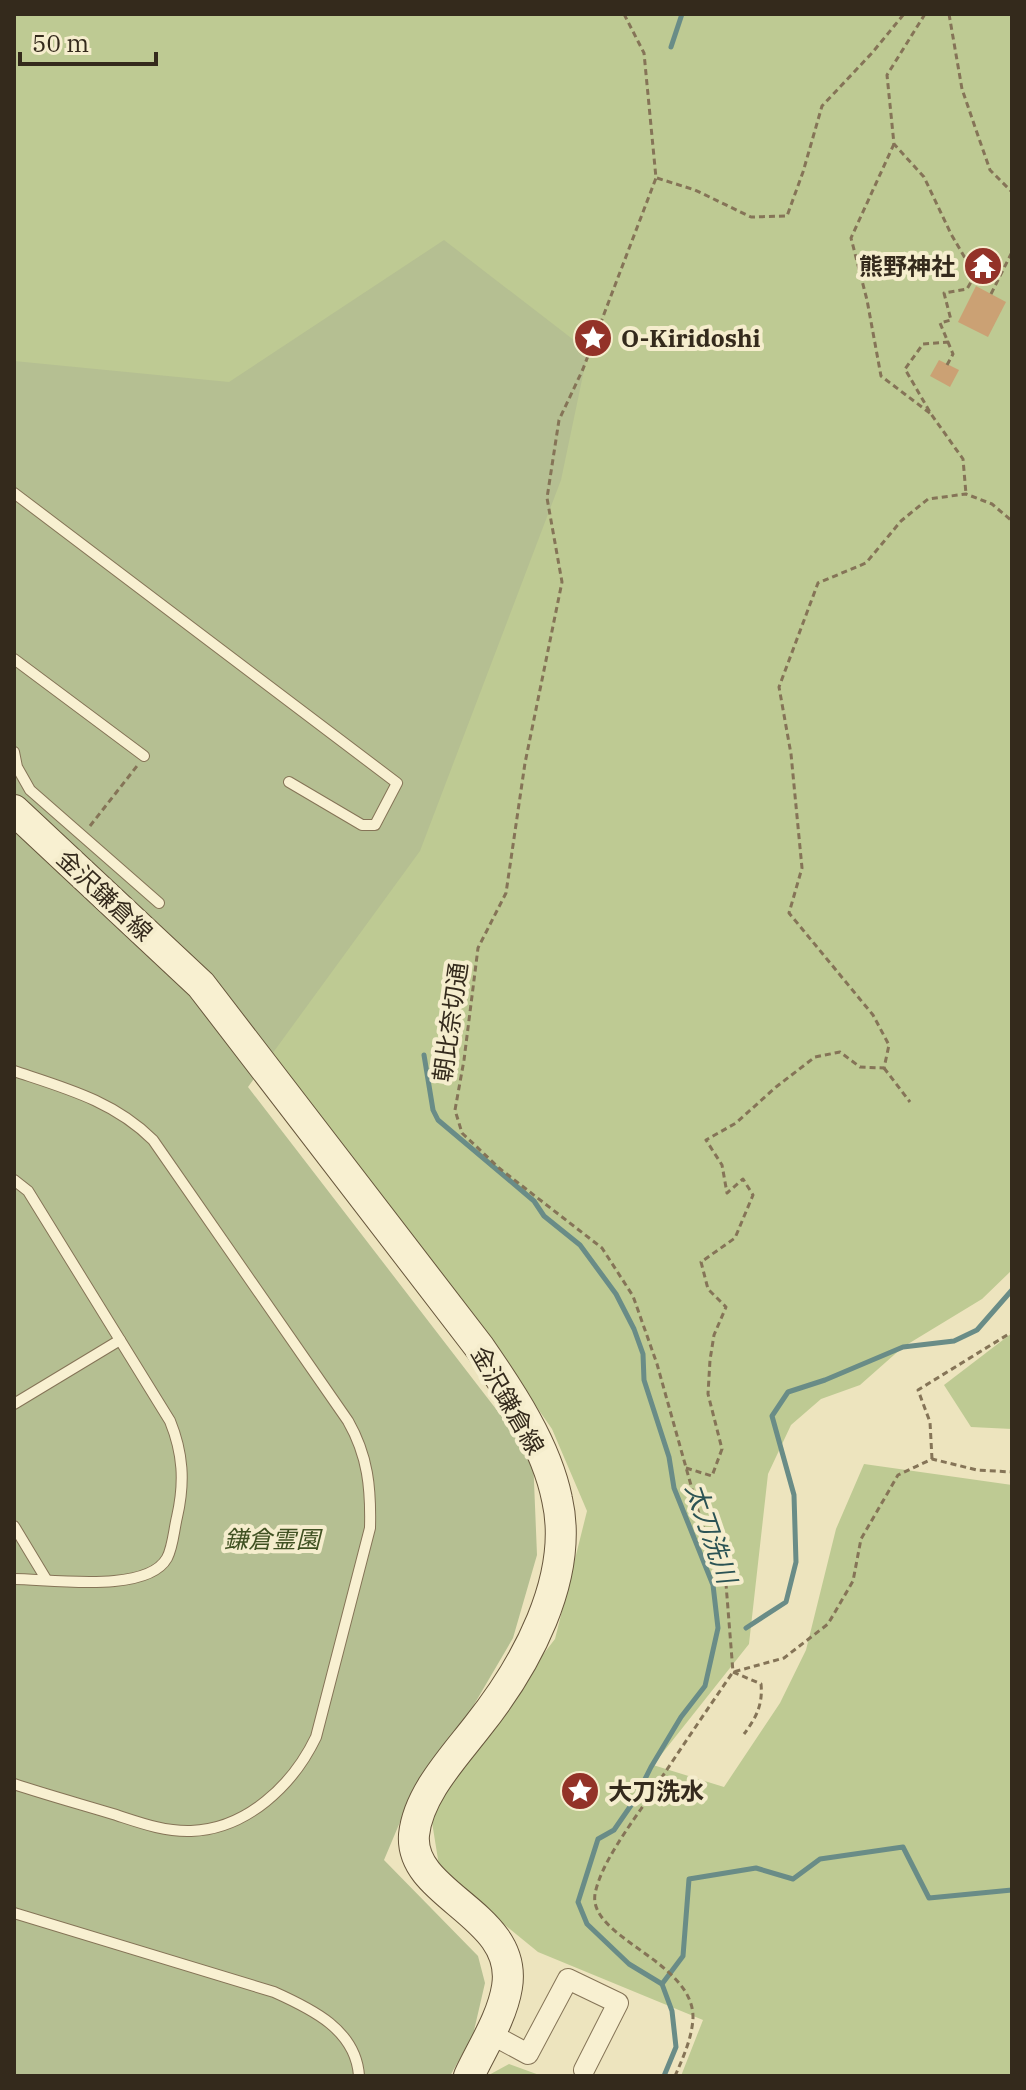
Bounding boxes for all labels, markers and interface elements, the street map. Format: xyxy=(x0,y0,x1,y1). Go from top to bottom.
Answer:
scale bar xyxy=(20,16,156,66)
text: 50 m xyxy=(32,27,89,59)
temple icon: 熊野神社 xyxy=(962,245,1004,287)
place label: 熊野神社 xyxy=(859,250,955,282)
place icon: O-Kiridoshi xyxy=(572,317,614,359)
place label: O-Kiridoshi xyxy=(621,322,761,354)
street label: 金沢鎌倉線 xyxy=(50,842,160,948)
street label: 朝比奈切通 xyxy=(426,960,474,1084)
street label: 金沢鎌倉線 xyxy=(464,1340,552,1460)
water label: 太刀洗川 xyxy=(679,1478,746,1591)
park label: 鎌倉霊園 xyxy=(224,1523,323,1555)
place icon: 大刀洗水 xyxy=(559,1770,601,1812)
place label: 大刀洗水 xyxy=(608,1775,704,1807)

